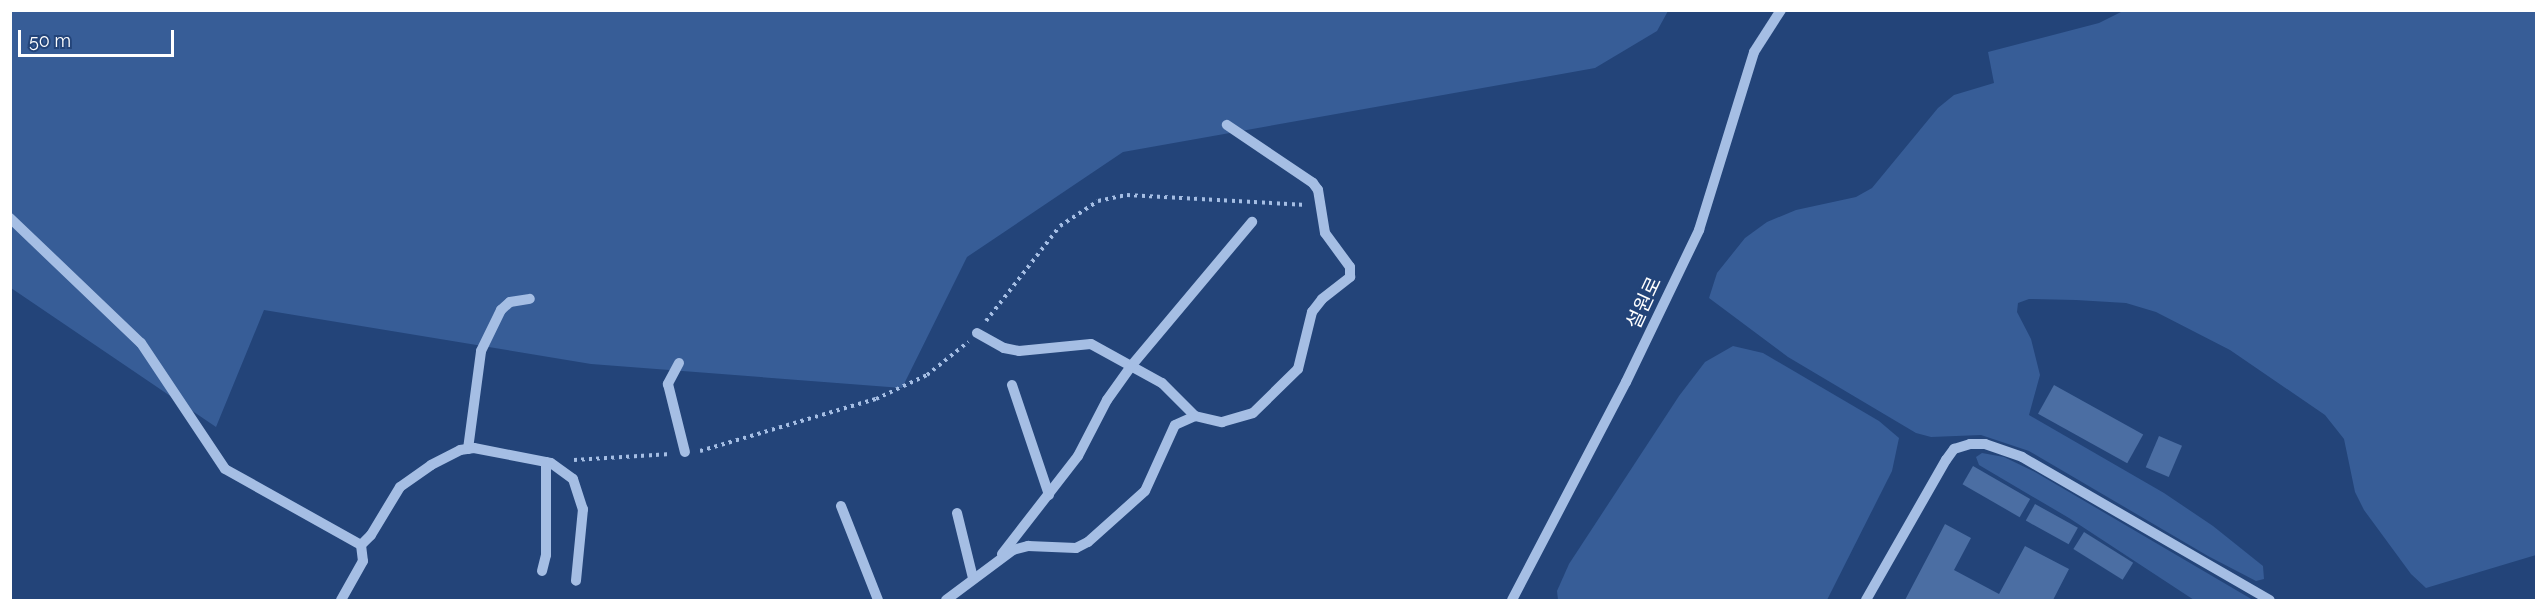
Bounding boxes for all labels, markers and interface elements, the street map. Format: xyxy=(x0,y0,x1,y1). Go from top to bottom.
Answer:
scale bar xyxy=(21,18,177,56)
text: 50 m xyxy=(29,30,71,51)
street label: 설원로 xyxy=(1621,273,1667,333)

